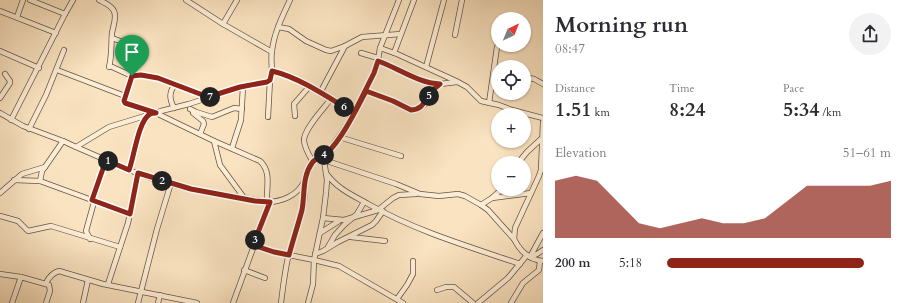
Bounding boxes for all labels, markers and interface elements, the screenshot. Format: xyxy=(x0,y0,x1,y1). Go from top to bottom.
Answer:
text: Morning run xyxy=(555,10,688,40)
north arrow xyxy=(491,12,531,52)
map controls xyxy=(491,12,531,196)
button: share xyxy=(849,13,891,55)
pin xyxy=(115,35,149,76)
text: 08:47 xyxy=(555,40,585,58)
icon: arrive xyxy=(121,41,143,63)
button: locate xyxy=(491,60,531,100)
text: Distance xyxy=(555,81,595,96)
text: Time xyxy=(669,81,694,96)
text: Pace xyxy=(783,81,804,96)
pin: 5 xyxy=(419,86,439,106)
pin: 7 xyxy=(200,87,220,107)
text: 5 xyxy=(426,88,432,103)
text: 7 xyxy=(207,89,213,104)
text: 1.51 xyxy=(555,96,592,123)
text: 8:24 xyxy=(669,96,706,123)
text: 5:34 xyxy=(783,96,820,123)
pin: 6 xyxy=(334,97,354,117)
text: 6 xyxy=(341,99,347,114)
text: km xyxy=(592,105,610,120)
text: /km xyxy=(820,105,841,120)
button: + xyxy=(491,108,531,148)
text: Elevation xyxy=(555,144,607,162)
text: 51–61 m xyxy=(843,144,891,162)
pin: 4 xyxy=(314,145,334,165)
text: 4 xyxy=(321,147,327,162)
pin: 1 xyxy=(98,151,118,171)
text: 1 xyxy=(105,153,111,168)
button: − xyxy=(491,156,531,196)
pin: 2 xyxy=(152,171,172,191)
text: 2 xyxy=(159,173,165,188)
pin: 3 xyxy=(245,230,265,250)
text: 3 xyxy=(252,232,258,247)
text: 200 m xyxy=(555,254,590,272)
text: 5:18 xyxy=(619,254,642,272)

